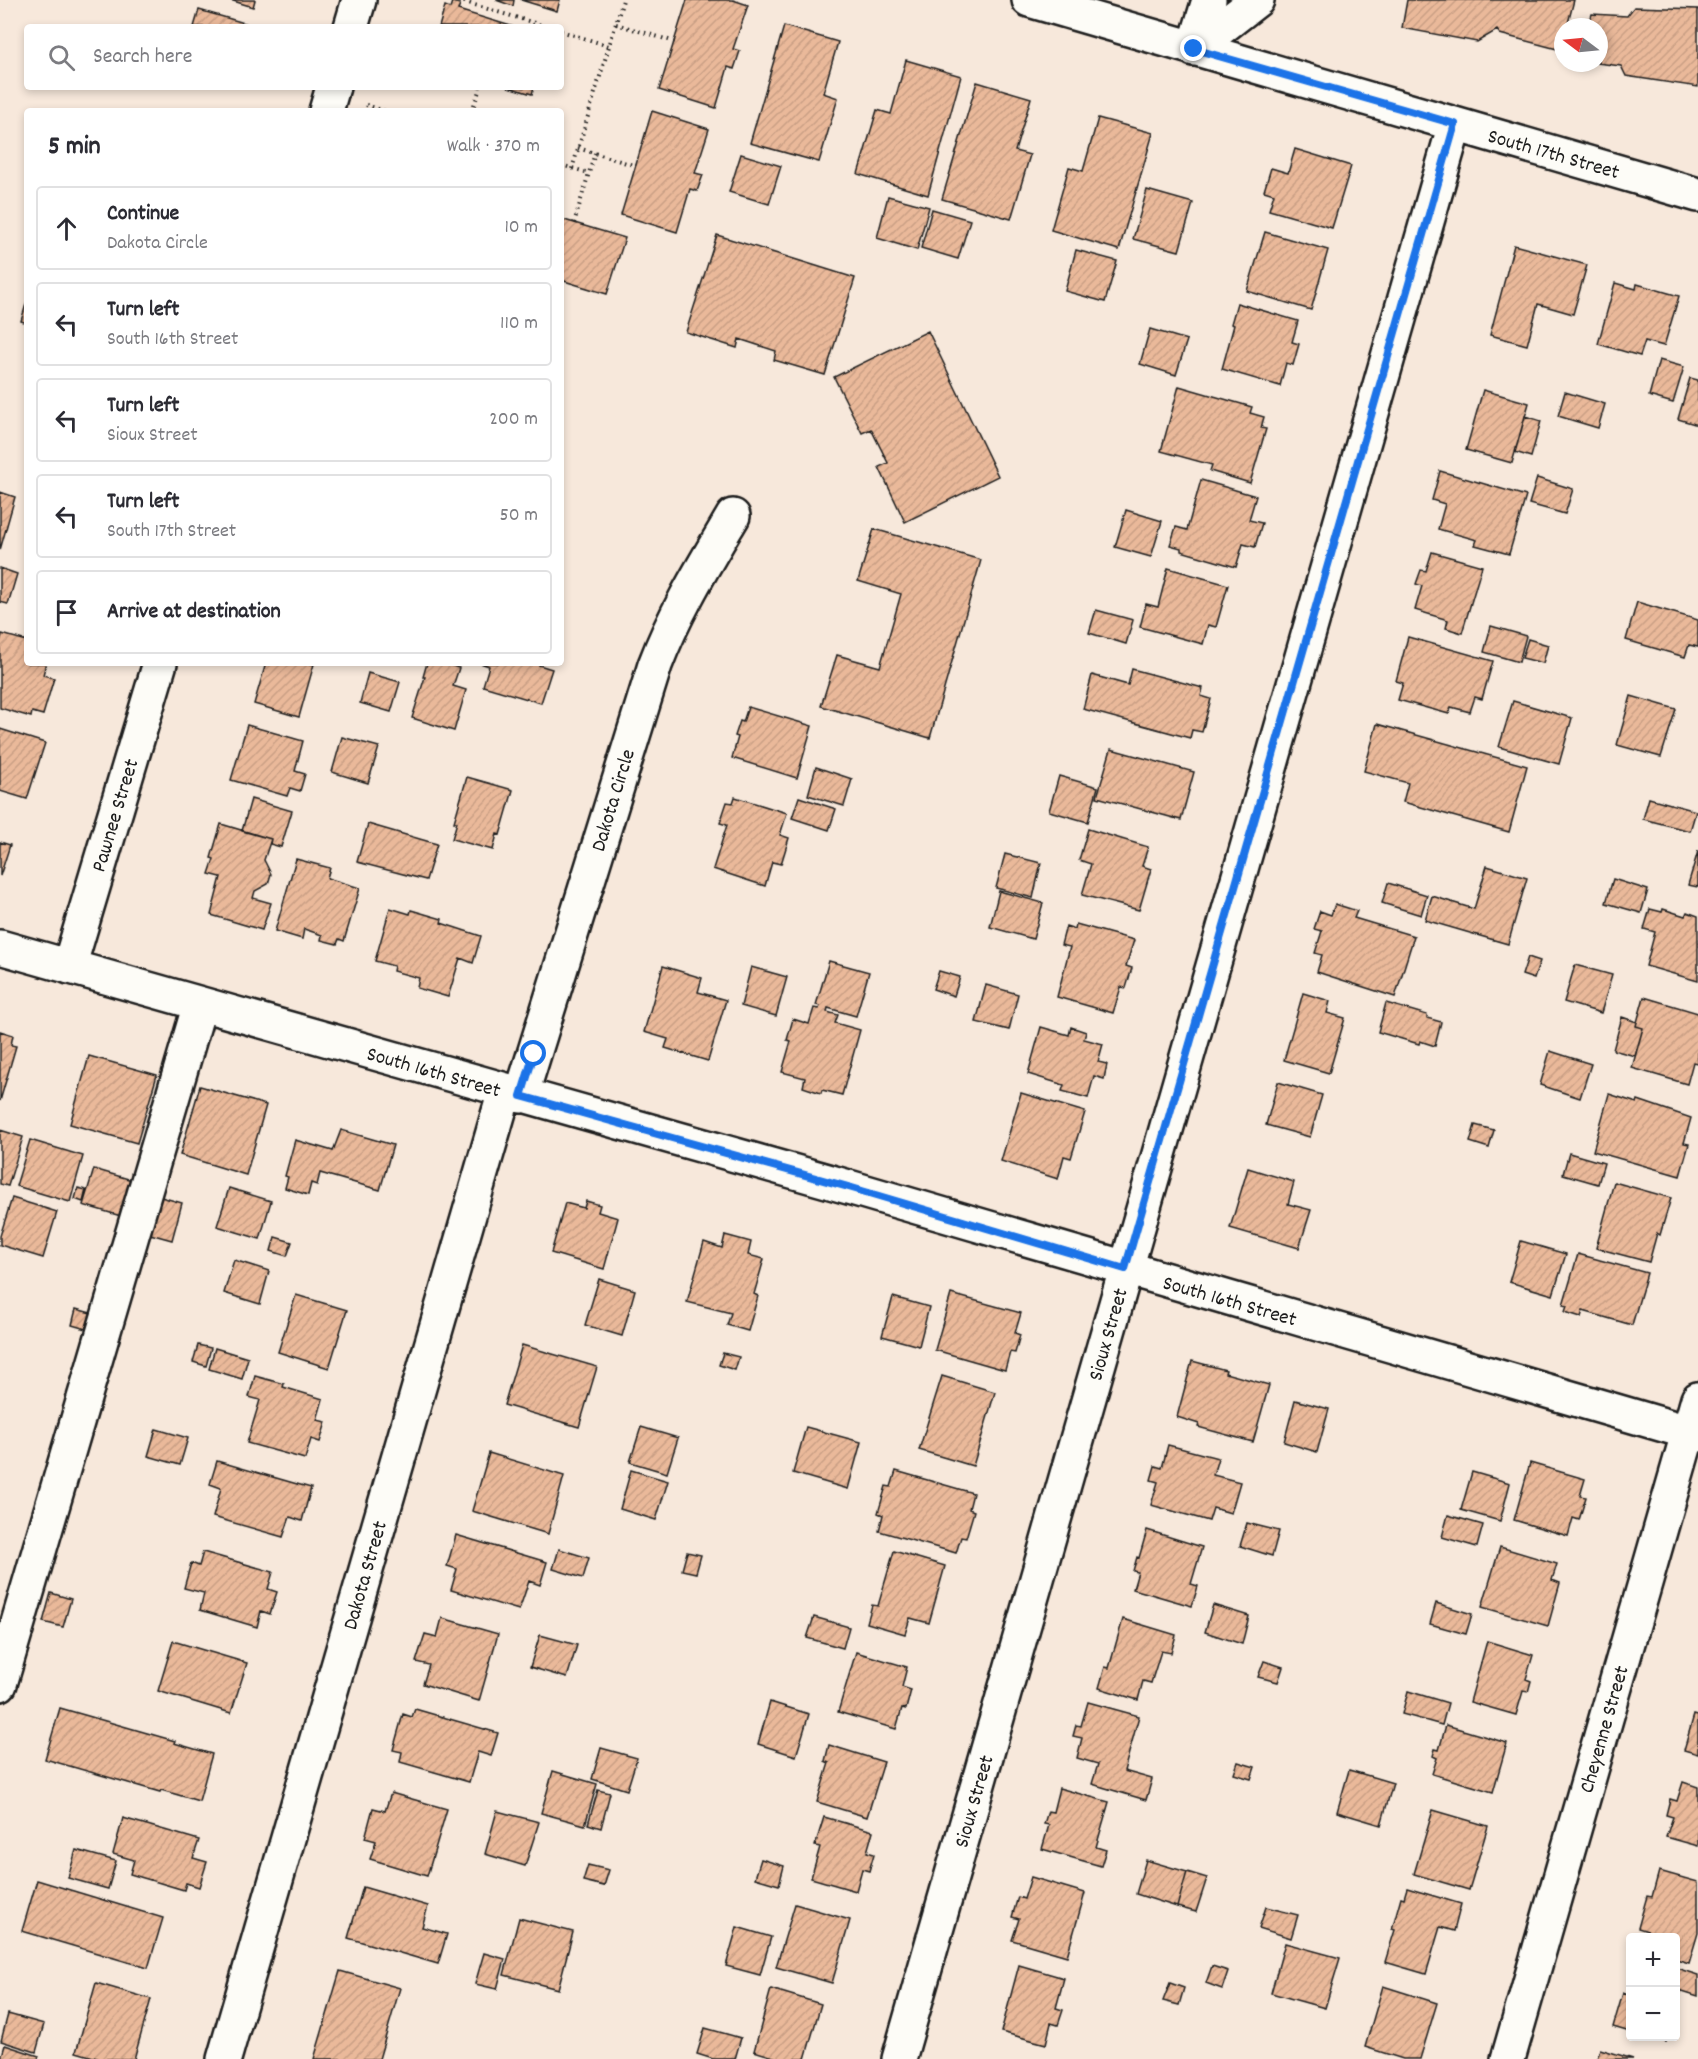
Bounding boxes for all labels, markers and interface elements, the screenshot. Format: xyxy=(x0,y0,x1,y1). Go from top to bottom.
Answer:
north arrow xyxy=(1554,18,1608,72)
search box xyxy=(24,24,564,90)
route end xyxy=(1180,35,1206,61)
icon: search xyxy=(45,41,78,74)
text: Search here xyxy=(93,42,192,73)
street label: South 17th Street xyxy=(1484,123,1623,189)
text: 5 min xyxy=(48,129,101,166)
text: Walk · 370 m xyxy=(447,133,540,161)
text: Continue xyxy=(107,199,179,230)
icon: ahead xyxy=(50,212,83,245)
text: 10 m xyxy=(504,214,538,242)
text: Dakota Circle xyxy=(107,230,208,258)
text: Turn left xyxy=(107,295,179,326)
icon: left xyxy=(50,308,83,341)
text: 110 m xyxy=(500,310,538,338)
text: South 16th Street xyxy=(107,326,238,354)
text: Turn left xyxy=(107,391,179,422)
icon: left xyxy=(50,404,83,437)
text: 200 m xyxy=(489,406,538,434)
text: Sioux Street xyxy=(107,422,198,450)
text: Turn left xyxy=(107,487,179,518)
icon: left xyxy=(50,500,83,533)
text: 50 m xyxy=(500,502,538,530)
text: South 17th Street xyxy=(107,518,236,546)
icon: arrive xyxy=(50,596,83,629)
text: Arrive at destination xyxy=(107,597,281,628)
street label: Dakota Circle xyxy=(585,746,645,856)
street label: Pawnee Street xyxy=(85,755,148,876)
street label: South 16th Street xyxy=(363,1040,504,1107)
route start xyxy=(520,1040,546,1066)
street label: South 16th Street xyxy=(1159,1269,1300,1336)
street label: Sioux Street xyxy=(1082,1285,1137,1385)
street label: Dakota Street xyxy=(337,1518,397,1634)
street label: Cheyenne Street xyxy=(1573,1662,1638,1797)
street label: Sioux Street xyxy=(948,1752,1003,1852)
map controls xyxy=(1626,1933,1680,2041)
button: + xyxy=(1626,1933,1680,1987)
button: − xyxy=(1626,1987,1680,2041)

